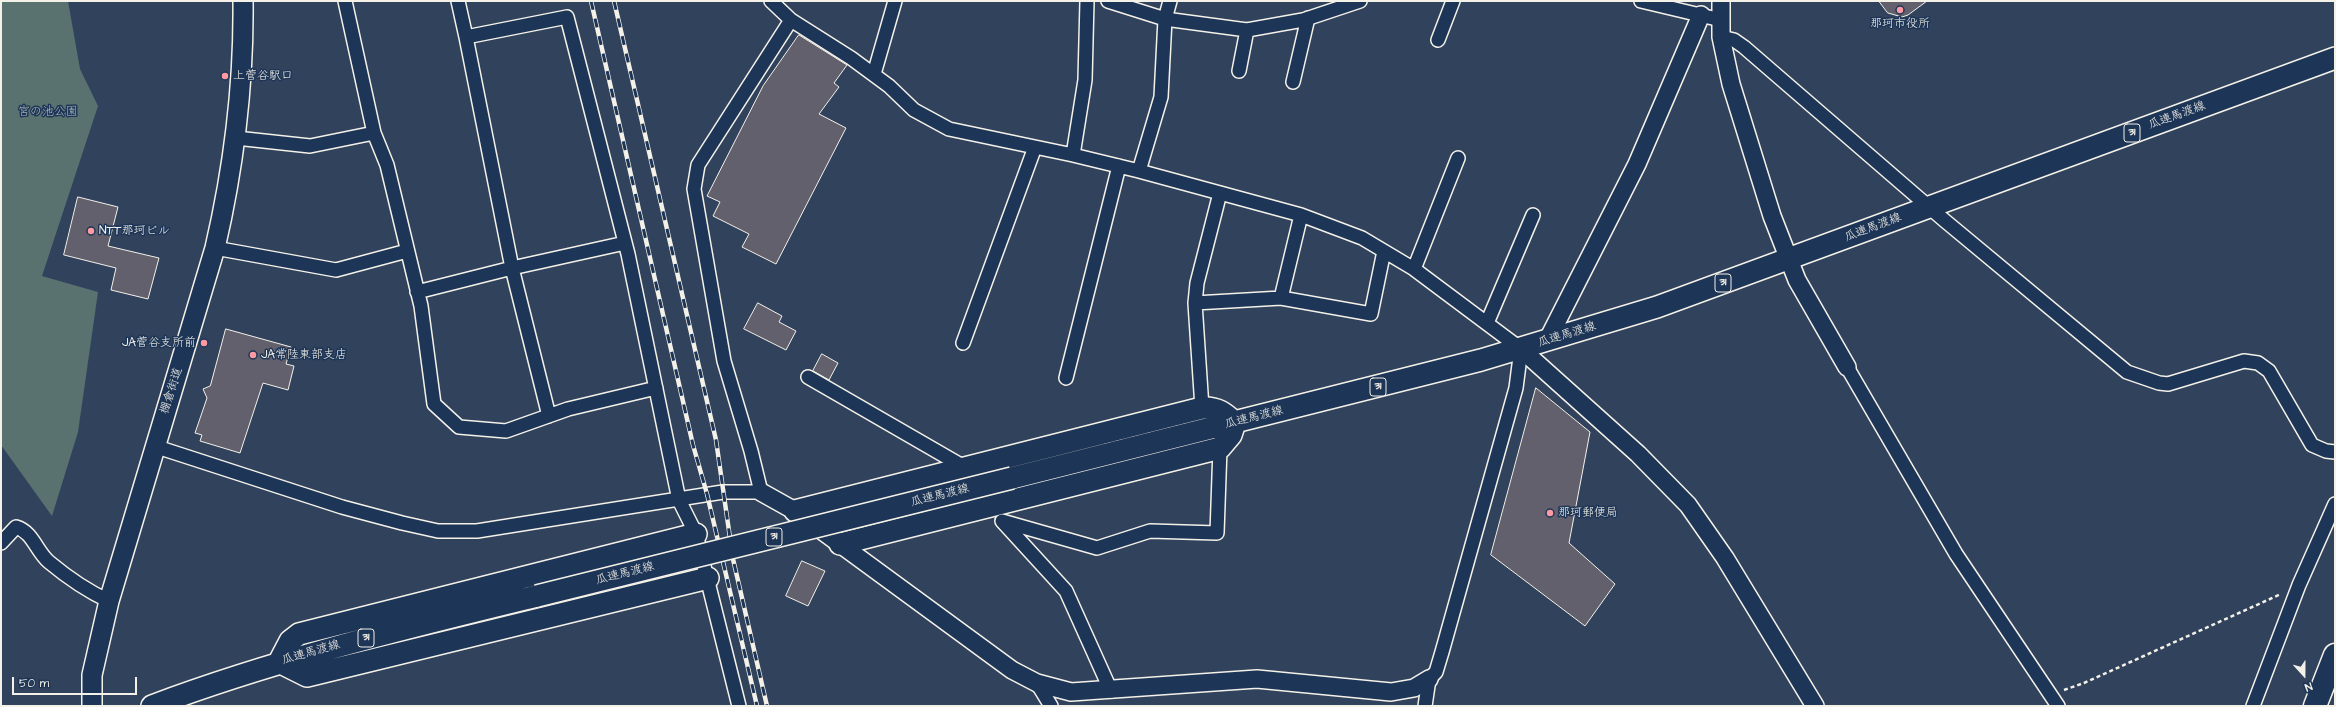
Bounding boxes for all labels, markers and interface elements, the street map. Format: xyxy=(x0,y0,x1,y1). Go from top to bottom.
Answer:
marker: 那珂市役所 xyxy=(1895,5,1905,15)
place label: 那珂市役所 xyxy=(1870,17,1930,31)
place label: 上菅谷駅口 xyxy=(233,69,293,83)
marker: 上菅谷駅口 xyxy=(220,71,230,81)
street label: 瓜連馬渡線 xyxy=(2146,99,2208,133)
park label: 宮の池公園 xyxy=(18,105,78,119)
road number: 31 xyxy=(2124,124,2140,142)
street label: 瓜連馬渡線 xyxy=(1842,211,1904,245)
place label: NTT那珂ビル xyxy=(99,224,169,238)
marker: NTT那珂ビル xyxy=(86,226,96,236)
road number: 31 xyxy=(1715,274,1731,292)
street label: 瓜連馬渡線 xyxy=(1536,319,1598,351)
place label: JA菅谷支所前 xyxy=(122,336,196,350)
marker: JA菅谷支所前 xyxy=(199,338,209,348)
place label: JA常陸東部支店 xyxy=(261,348,347,362)
marker: JA常陸東部支店 xyxy=(248,350,258,360)
street label: 棚倉街道 xyxy=(158,366,186,416)
road number: 31 xyxy=(1370,378,1386,396)
street label: 瓜連馬渡線 xyxy=(1223,404,1285,432)
street label: 瓜連馬渡線 xyxy=(909,482,971,510)
place label: 那珂郵便局 xyxy=(1558,506,1618,520)
marker: 那珂郵便局 xyxy=(1545,508,1555,518)
road number: 31 xyxy=(766,528,782,546)
street label: 瓜連馬渡線 xyxy=(594,560,656,588)
road number: 31 xyxy=(358,629,374,647)
street label: 瓜連馬渡線 xyxy=(280,638,342,668)
north arrow xyxy=(2284,655,2324,695)
scale bar xyxy=(14,669,139,695)
text: 50 m xyxy=(19,675,49,692)
text: N xyxy=(2303,678,2314,695)

